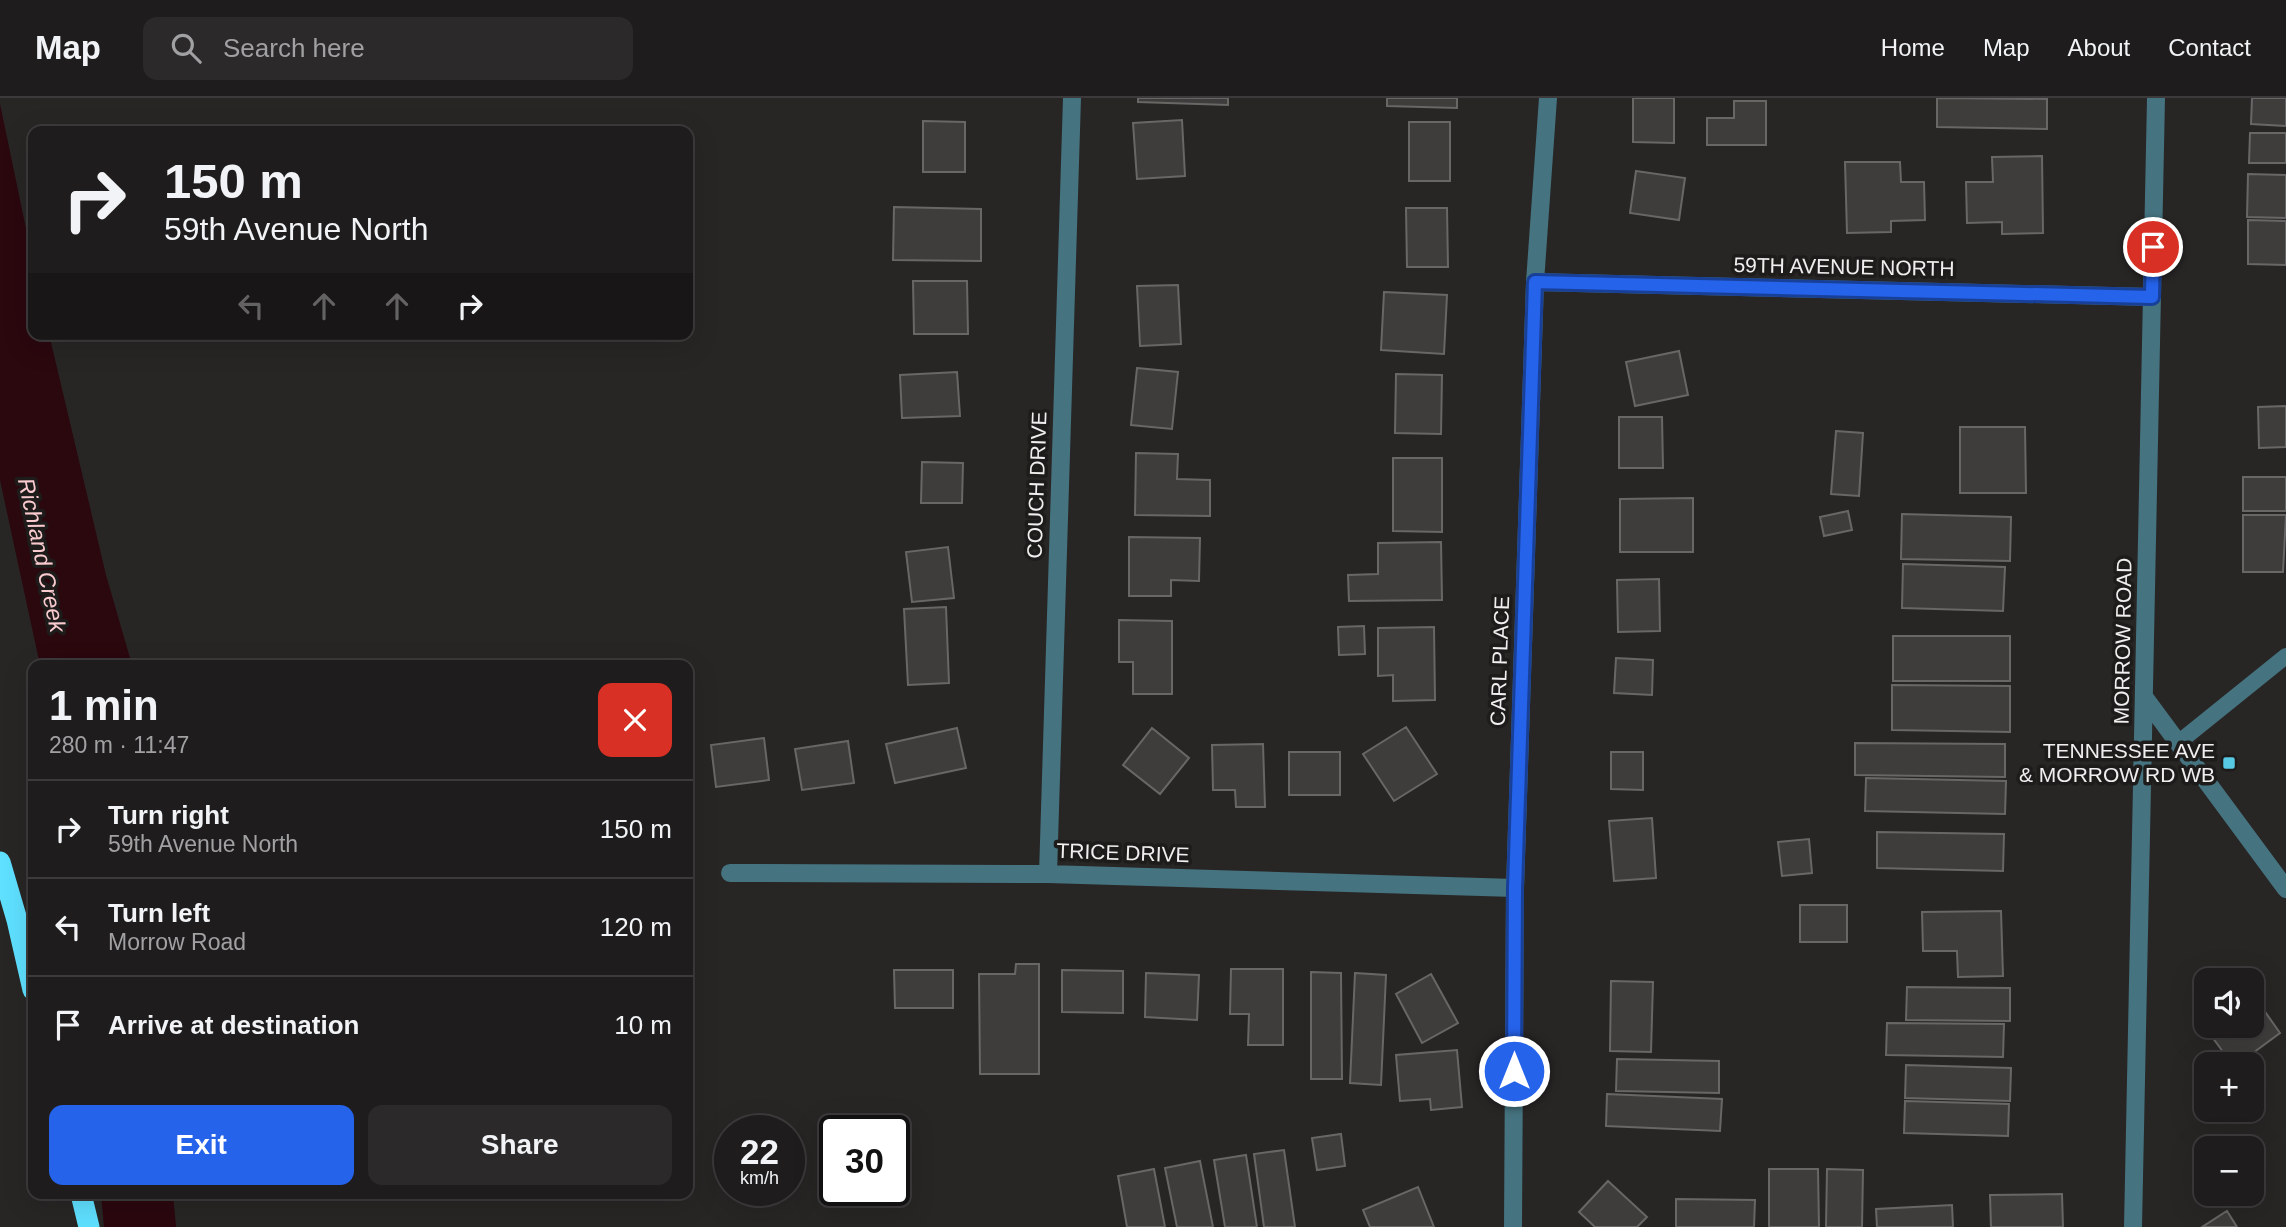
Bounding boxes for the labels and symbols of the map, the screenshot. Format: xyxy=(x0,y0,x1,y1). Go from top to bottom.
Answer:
pin xyxy=(2123,217,2183,277)
street label: 59TH AVENUE NORTH xyxy=(1733,253,1955,280)
street label: COUCH DRIVE xyxy=(1022,411,1051,559)
water label: Richland Creek xyxy=(13,475,71,636)
street label: MORROW ROAD xyxy=(2110,557,2135,725)
street label: CARL PLACE xyxy=(1486,596,1513,726)
place label: TENNESSEE AVE & MORROW RD WB xyxy=(2019,739,2215,786)
marker: TENNESSEE AVE & MORROW RD WB xyxy=(2221,755,2237,771)
street label: TRICE DRIVE xyxy=(1056,839,1190,866)
position arrow xyxy=(1477,1034,1551,1108)
speed limit sign: 30 xyxy=(819,1115,910,1206)

